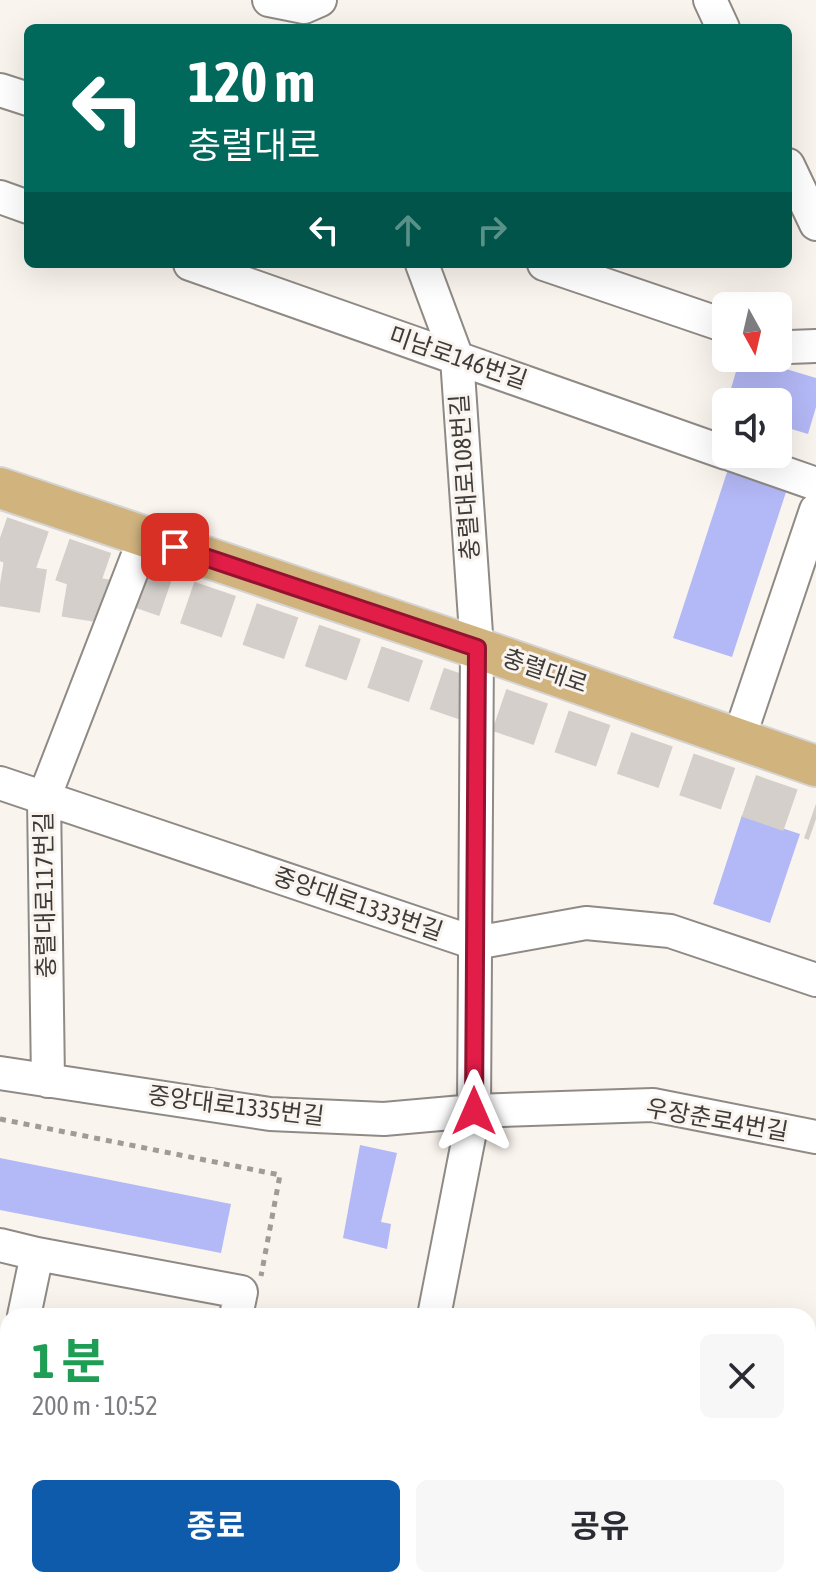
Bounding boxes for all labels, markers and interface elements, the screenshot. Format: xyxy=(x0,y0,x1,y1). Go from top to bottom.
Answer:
text: 120 m xyxy=(188,50,315,114)
icon: left xyxy=(56,56,160,160)
text: 충렬대로 xyxy=(188,124,320,166)
icon: left xyxy=(302,208,346,252)
icon: ahead xyxy=(386,208,430,252)
icon: right xyxy=(470,208,514,252)
north arrow xyxy=(712,292,792,372)
map controls xyxy=(712,292,792,468)
street label: 미남로146번길 xyxy=(386,321,531,394)
button: sound xyxy=(712,388,792,468)
street label: 충렬대로108번길 xyxy=(445,393,484,561)
pin xyxy=(141,513,209,581)
icon: arrive xyxy=(153,525,197,569)
street label: 충렬대로 xyxy=(499,643,591,698)
street label: 충렬대로117번길 xyxy=(30,812,59,978)
street label: 중앙대로1333번길 xyxy=(270,862,447,945)
position arrow xyxy=(432,1069,516,1153)
street label: 중앙대로1335번길 xyxy=(146,1081,326,1130)
street label: 우장춘로4번길 xyxy=(644,1094,790,1145)
text: 1 분 xyxy=(32,1333,105,1388)
button: close xyxy=(700,1334,784,1418)
text: 200 m · 10:52 xyxy=(32,1391,158,1421)
button: 종료 xyxy=(32,1480,400,1572)
button: 공유 xyxy=(416,1480,784,1572)

